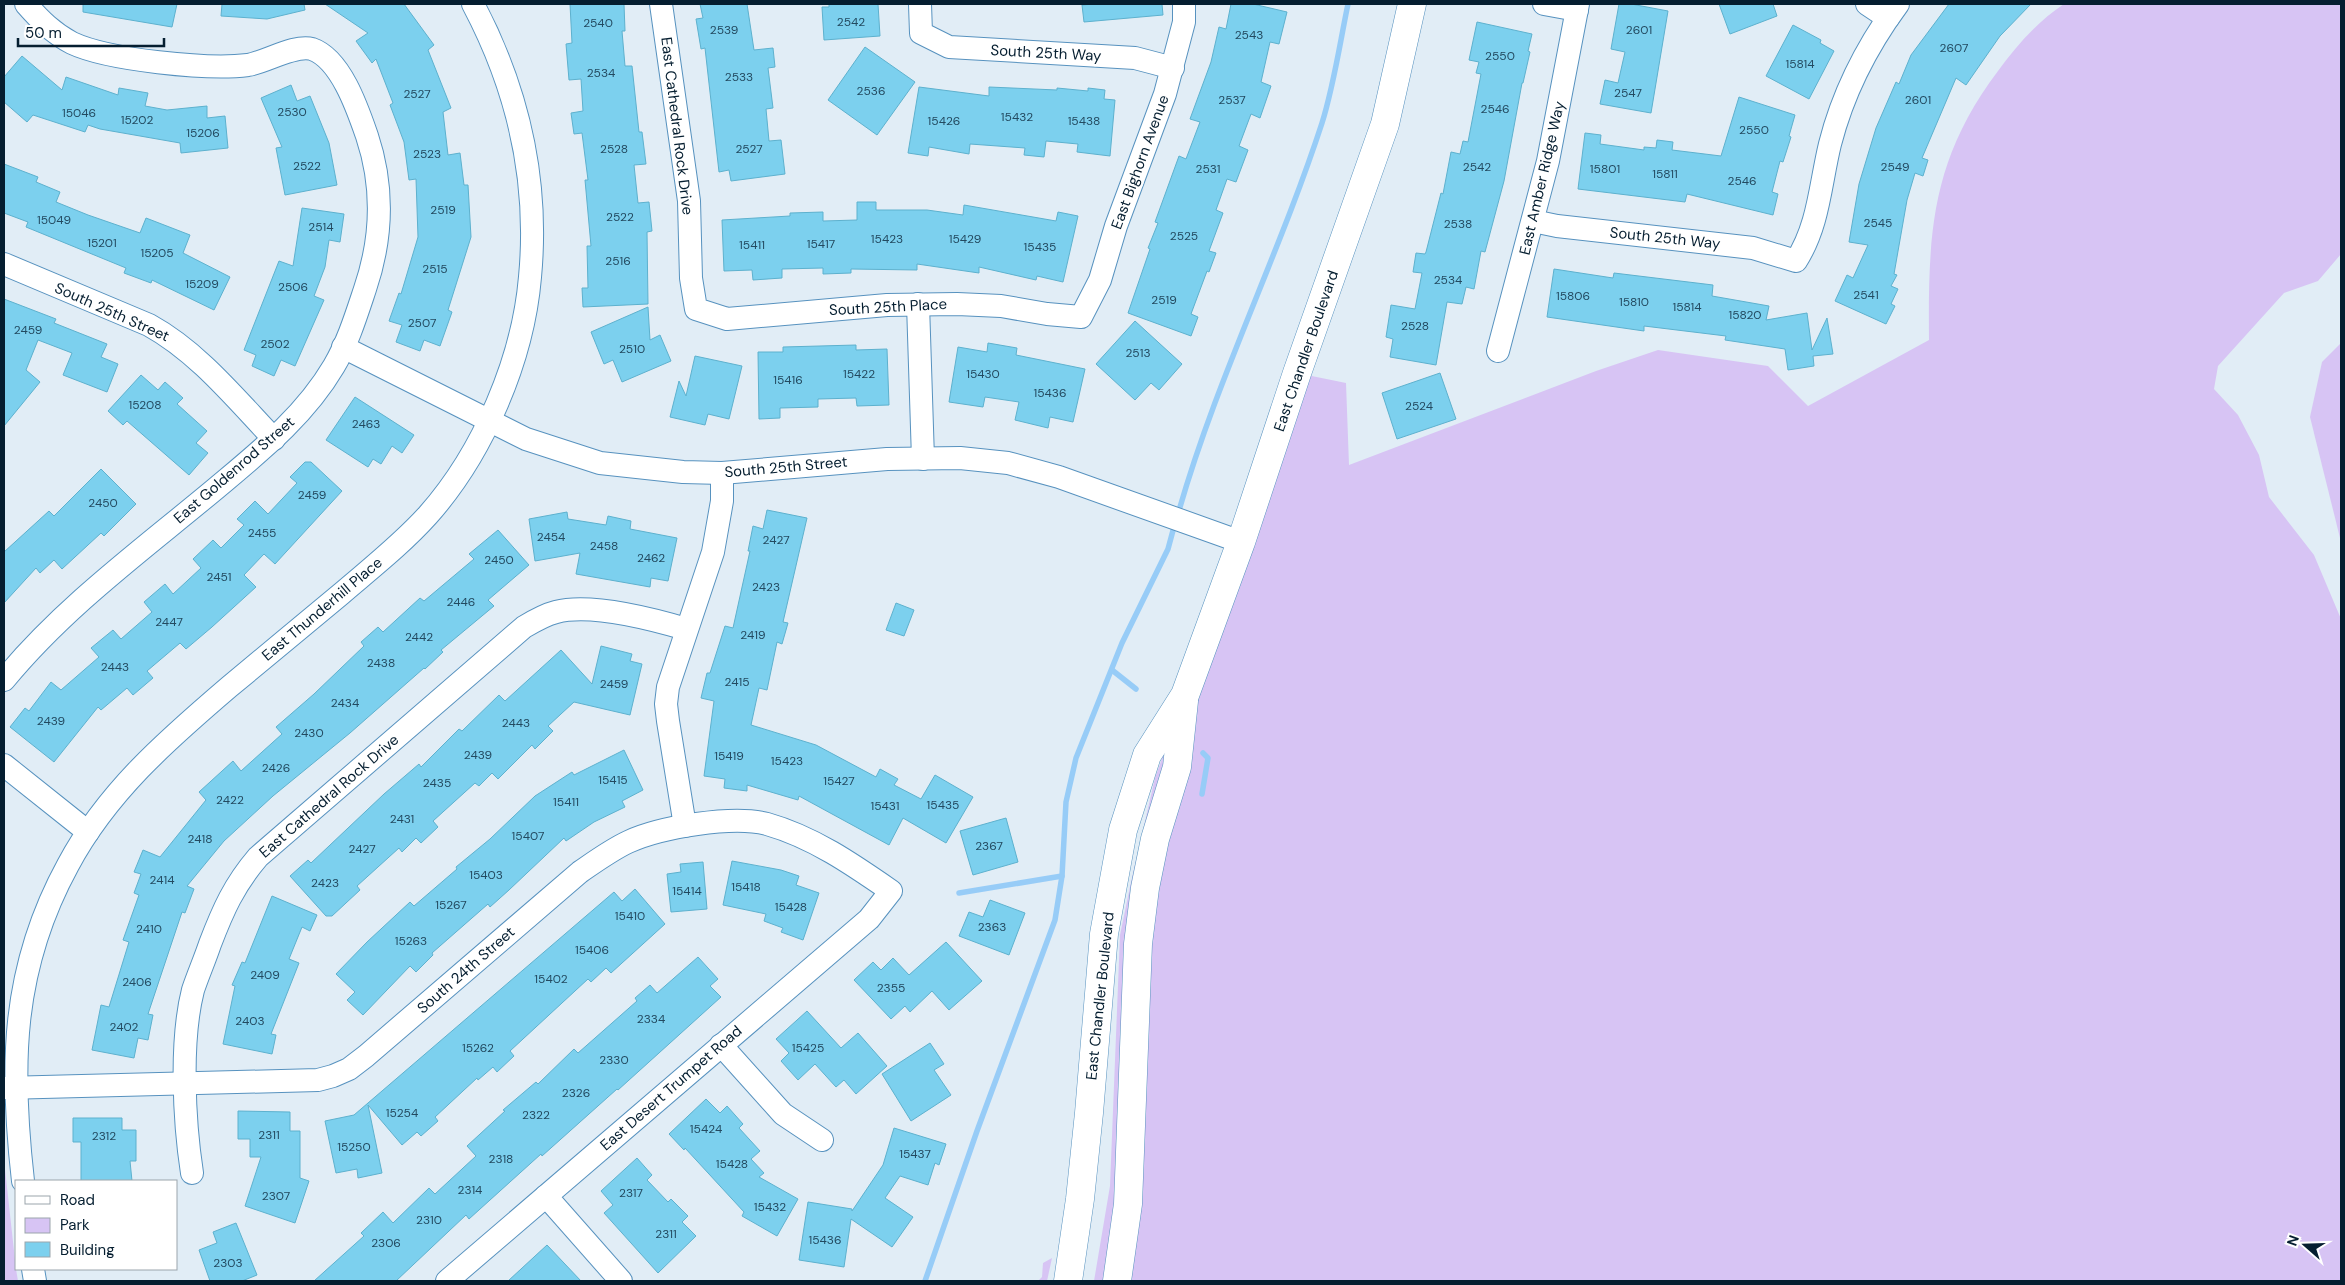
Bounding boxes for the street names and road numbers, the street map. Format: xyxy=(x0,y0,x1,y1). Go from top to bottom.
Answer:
street label: East Cathedral Rock Drive xyxy=(656,36,698,216)
street label: South 25th Way xyxy=(990,40,1103,66)
street label: East Bighorn Avenue xyxy=(1106,92,1174,232)
street label: East Amber Ridge Way xyxy=(1515,99,1570,257)
street label: South 25th Way xyxy=(1609,222,1722,254)
street label: East Chandler Boulevard xyxy=(1269,268,1343,434)
street label: South 25th Street xyxy=(52,278,173,346)
street label: South 25th Place xyxy=(828,294,948,320)
street label: East Goldenrod Street xyxy=(169,412,299,528)
street label: South 25th Street xyxy=(724,452,848,482)
street label: East Thunderhill Place xyxy=(257,553,387,665)
street label: East Cathedral Rock Drive xyxy=(255,730,403,862)
street label: East Chandler Boulevard xyxy=(1081,911,1119,1081)
street label: South 24th Street xyxy=(413,922,519,1018)
street label: East Desert Trumpet Road xyxy=(596,1021,746,1155)

